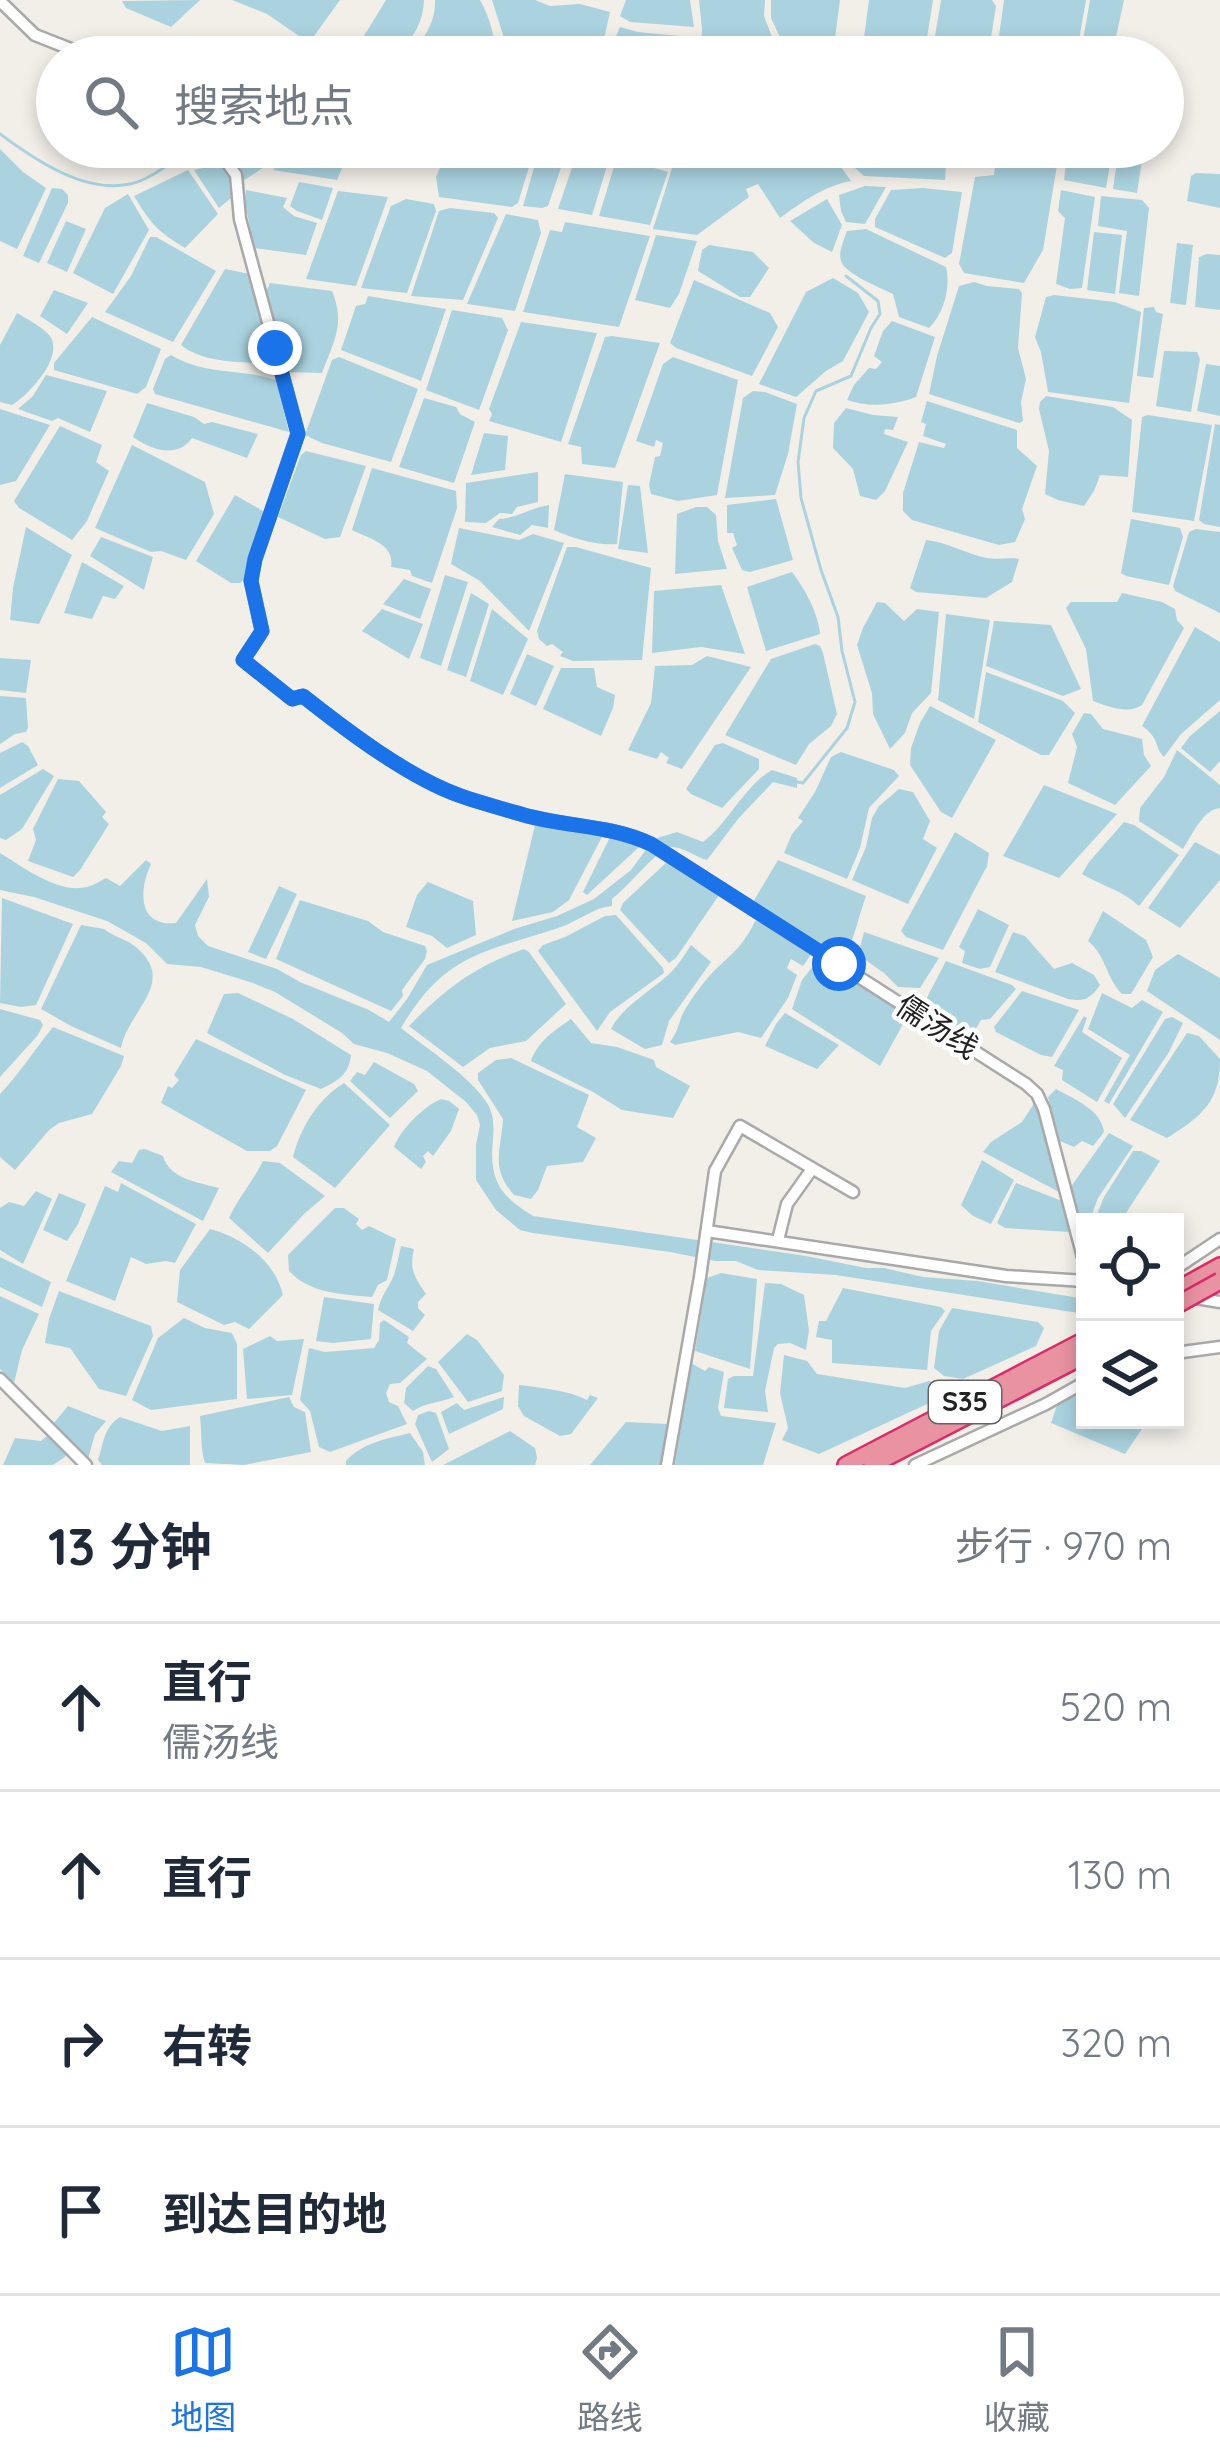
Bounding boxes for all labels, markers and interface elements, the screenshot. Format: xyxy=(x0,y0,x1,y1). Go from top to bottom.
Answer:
search box xyxy=(36,36,1184,168)
icon: search xyxy=(78,69,144,135)
text: 搜索地点 xyxy=(174,77,354,133)
route end xyxy=(248,321,302,375)
route start xyxy=(812,937,866,991)
street label: 儒汤线 xyxy=(889,986,986,1067)
map controls xyxy=(1076,1213,1184,1429)
button: locate xyxy=(1076,1213,1184,1321)
button: layers xyxy=(1076,1321,1184,1429)
road number: S35 xyxy=(929,1381,1001,1423)
text: 13 分钟 xyxy=(48,1514,212,1578)
text: 步行 · 970 m xyxy=(955,1521,1172,1570)
text: 直行 xyxy=(162,1653,252,1709)
icon: ahead xyxy=(48,1674,114,1740)
text: 520 m xyxy=(1060,1682,1172,1731)
text: 儒汤线 xyxy=(162,1717,279,1766)
icon: ahead xyxy=(48,1842,114,1908)
text: 直行 xyxy=(162,1849,252,1905)
text: 130 m xyxy=(1068,1850,1172,1899)
icon: right xyxy=(48,2010,114,2076)
text: 右转 xyxy=(162,2017,252,2073)
text: 320 m xyxy=(1061,2018,1172,2067)
icon: arrive xyxy=(48,2178,114,2244)
text: 到达目的地 xyxy=(162,2185,387,2241)
tab: 地图 xyxy=(170,2319,236,2439)
tab: 路线 xyxy=(577,2319,643,2439)
tab: 收藏 xyxy=(984,2319,1050,2439)

